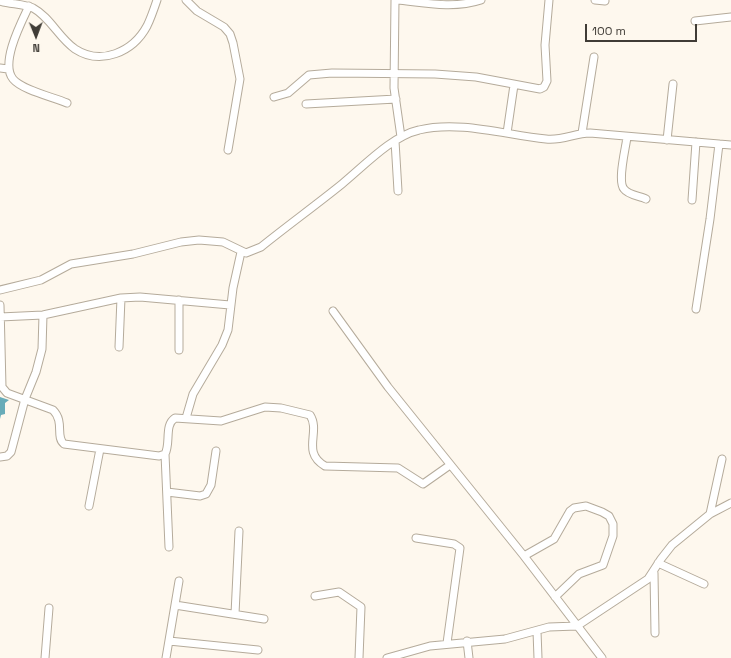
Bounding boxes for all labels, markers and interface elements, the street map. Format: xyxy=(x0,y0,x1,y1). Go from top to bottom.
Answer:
north arrow xyxy=(16,16,56,56)
scale bar xyxy=(587,16,699,42)
text: 100 m xyxy=(592,23,626,39)
text: N xyxy=(32,41,40,55)

